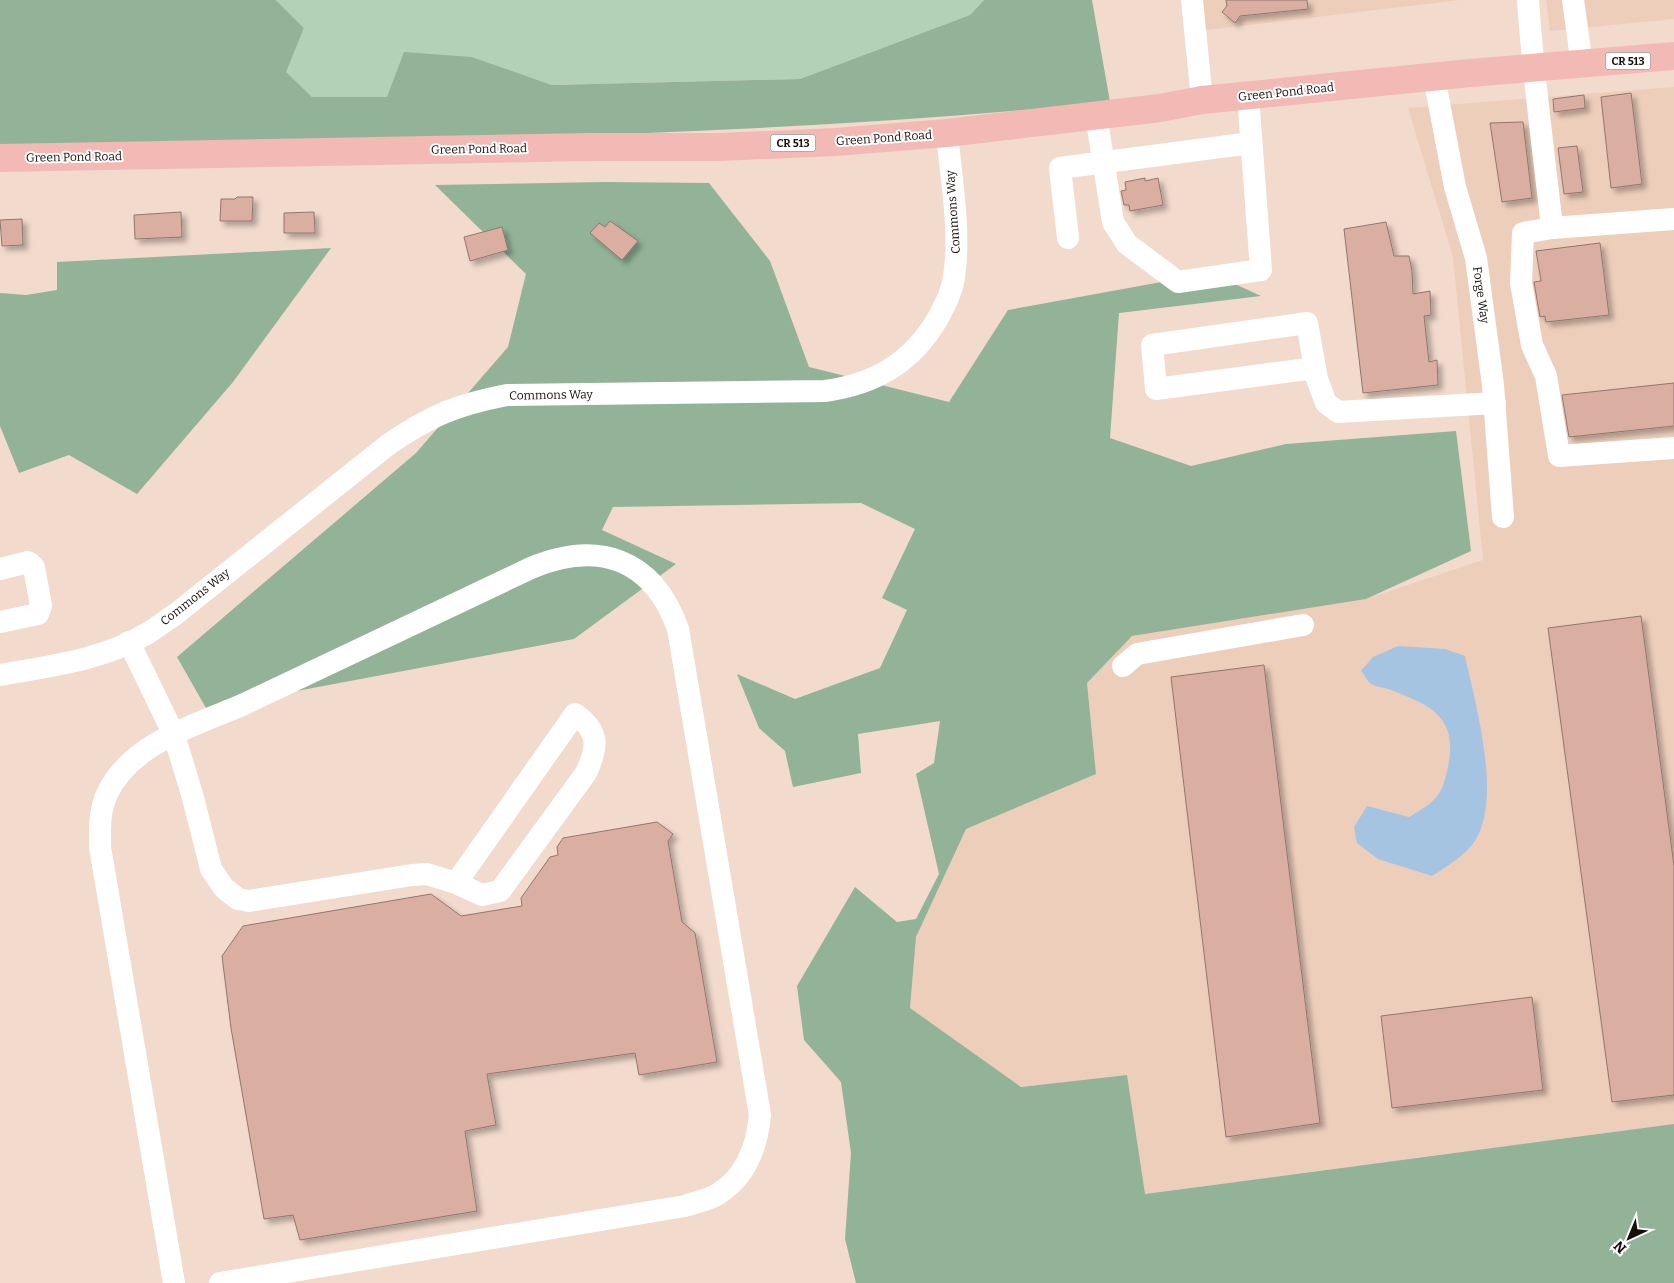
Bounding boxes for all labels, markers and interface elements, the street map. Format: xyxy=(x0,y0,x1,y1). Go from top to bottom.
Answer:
road number: CR 513 xyxy=(1606,52,1650,70)
street label: Green Pond Road xyxy=(1237,80,1335,104)
street label: Green Pond Road xyxy=(836,128,932,148)
road number: CR 513 xyxy=(770,134,816,152)
street label: Green Pond Road xyxy=(431,141,527,157)
street label: Green Pond Road xyxy=(26,149,122,165)
street label: Commons Way xyxy=(943,169,963,254)
street label: Forge Way xyxy=(1470,266,1492,325)
street label: Commons Way xyxy=(509,387,594,403)
street label: Commons Way xyxy=(158,565,233,628)
north arrow xyxy=(1604,1213,1654,1263)
text: N xyxy=(1610,1237,1630,1257)

